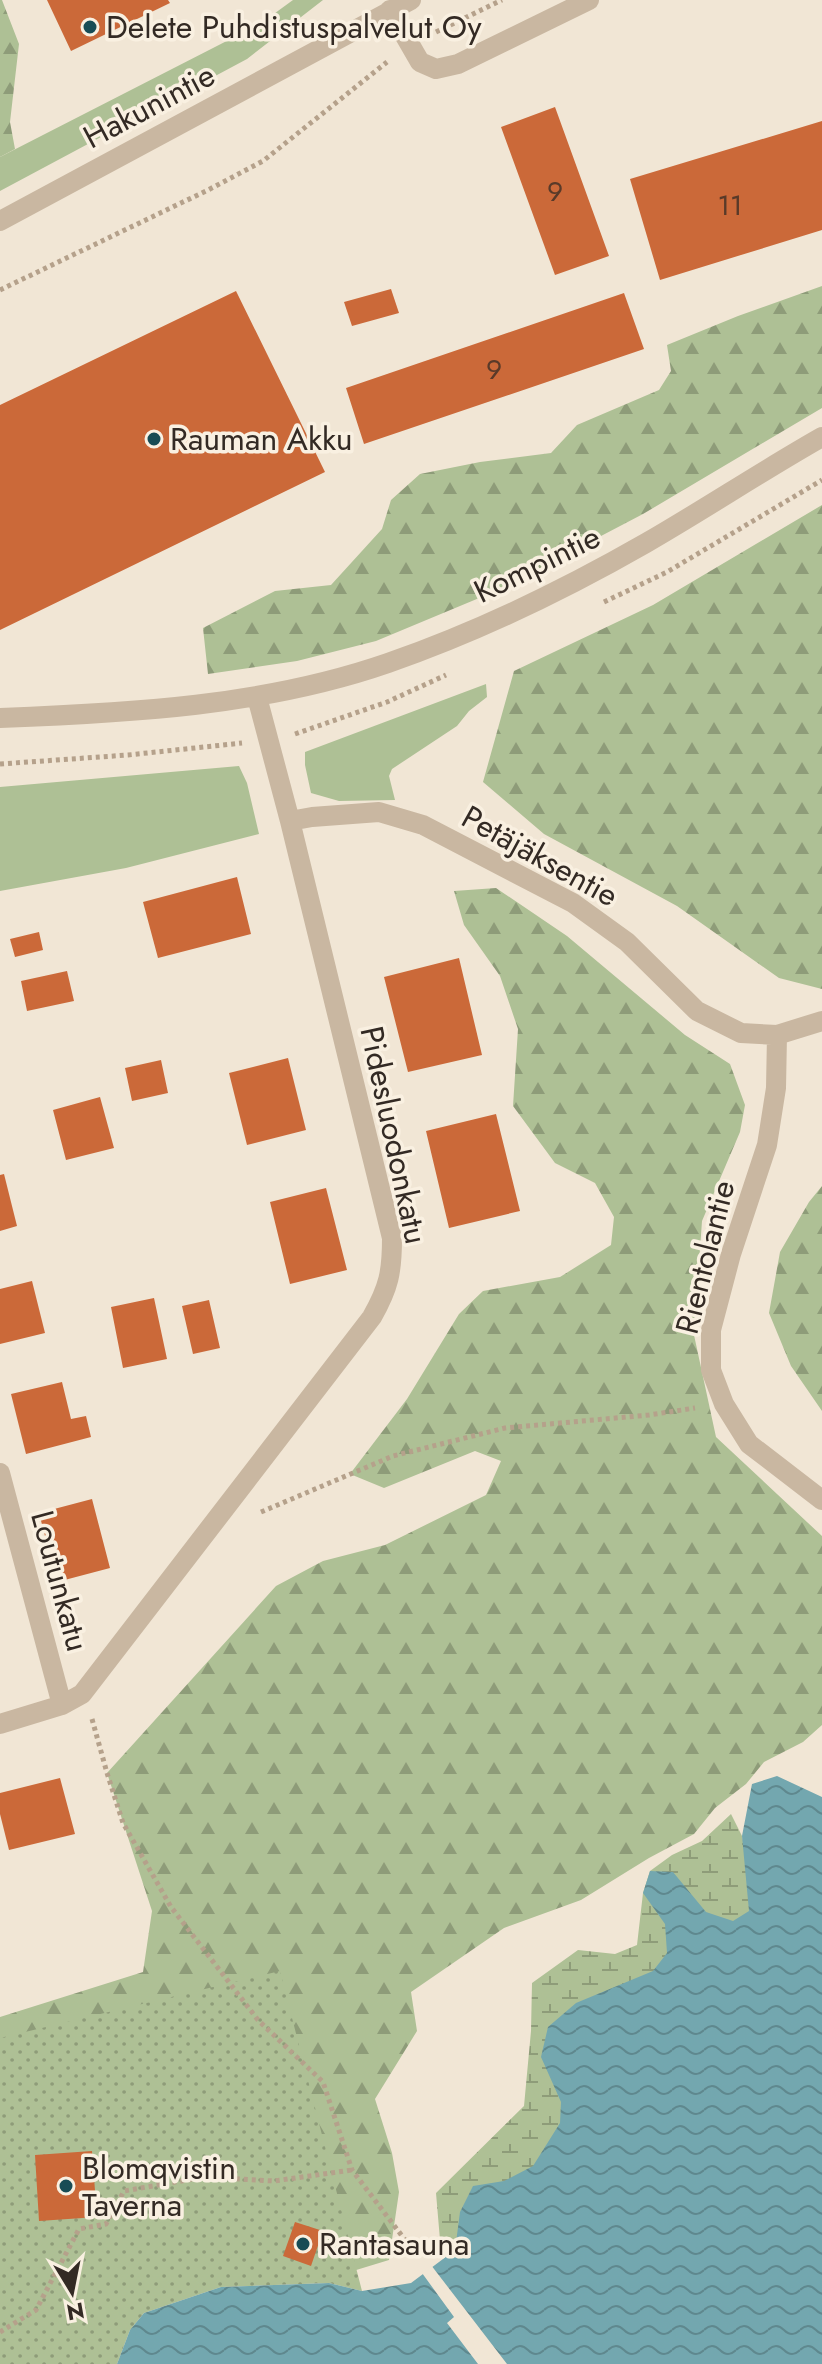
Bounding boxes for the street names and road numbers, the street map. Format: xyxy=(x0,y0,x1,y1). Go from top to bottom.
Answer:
street label: Hakunintie xyxy=(75,52,223,160)
street label: Kompintie xyxy=(466,514,608,614)
street label: Petäjäksentie xyxy=(453,794,627,918)
street label: Pidesluodonkatu xyxy=(348,1022,440,1248)
street label: Rientolantie xyxy=(664,1175,746,1339)
street label: Loutunkatu xyxy=(19,1506,101,1656)

